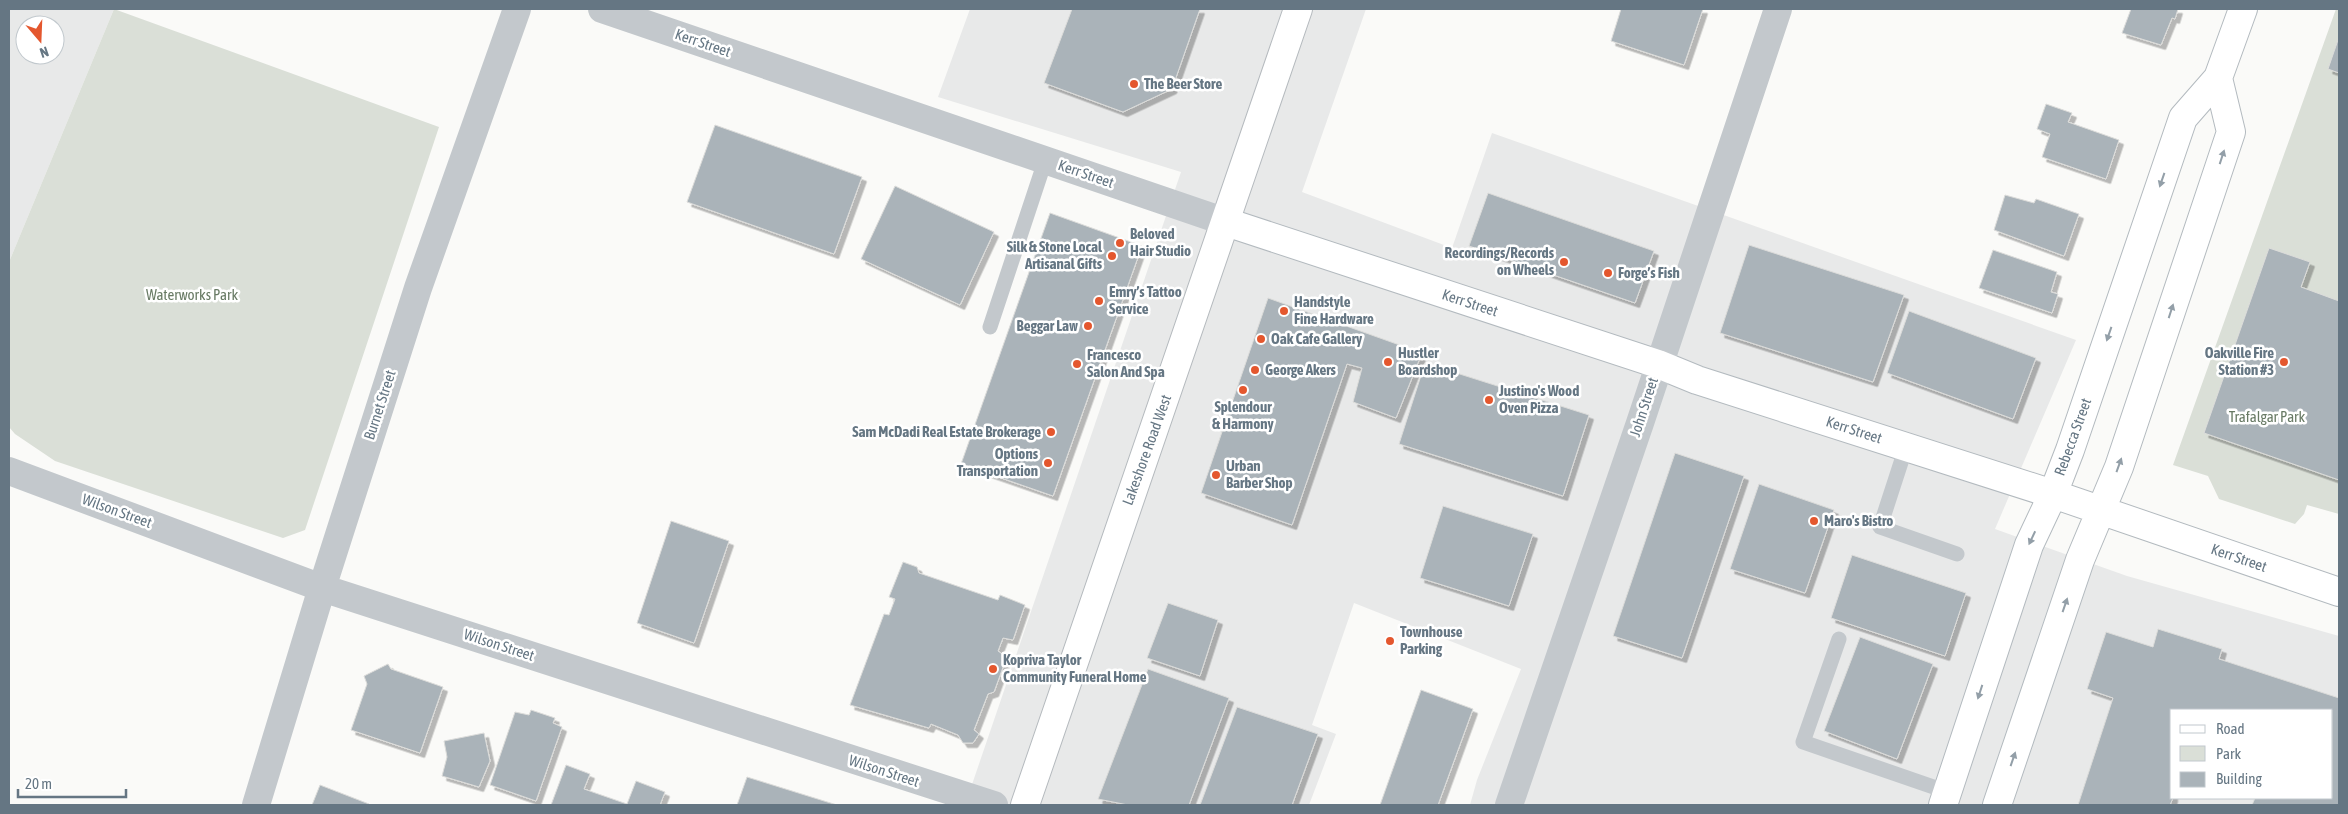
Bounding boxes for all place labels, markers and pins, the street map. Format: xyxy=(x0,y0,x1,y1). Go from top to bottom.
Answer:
place label: The Beer Store xyxy=(1144,75,1223,92)
marker: The Beer Store xyxy=(1128,78,1140,90)
place label: Beloved Hair Studio xyxy=(1130,225,1191,259)
marker: Beloved Hair Studio xyxy=(1114,237,1126,249)
place label: Silk & Stone Local Artisanal Gifts xyxy=(1007,238,1103,272)
place label: Recordings/Records on Wheels xyxy=(1444,244,1555,278)
marker: Silk & Stone Local Artisanal Gifts xyxy=(1106,250,1118,262)
marker: Recordings/Records on Wheels xyxy=(1558,256,1570,268)
place label: Forge’s Fish xyxy=(1618,264,1680,281)
marker: Forge’s Fish xyxy=(1602,267,1614,279)
place label: Emry’s Tattoo Service xyxy=(1109,283,1182,317)
place label: Handstyle Fine Hardware xyxy=(1294,293,1374,327)
marker: Emry’s Tattoo Service xyxy=(1093,295,1105,307)
marker: Handstyle Fine Hardware xyxy=(1278,305,1290,317)
place label: Beggar Law xyxy=(1017,317,1078,334)
marker: Beggar Law xyxy=(1082,320,1094,332)
place label: Oak Cafe Gallery xyxy=(1271,330,1363,347)
marker: Oak Cafe Gallery xyxy=(1255,333,1267,345)
place label: Hustler Boardshop xyxy=(1398,344,1457,378)
place label: Oakville Fire Station #3 xyxy=(2205,344,2274,378)
place label: Francesco Salon And Spa xyxy=(1087,346,1165,380)
marker: Hustler Boardshop xyxy=(1382,356,1394,368)
marker: Oakville Fire Station #3 xyxy=(2278,356,2290,368)
marker: Francesco Salon And Spa xyxy=(1071,358,1083,370)
place label: George Akers xyxy=(1265,361,1337,378)
marker: George Akers xyxy=(1249,364,1261,376)
place label: Justino's Wood Oven Pizza xyxy=(1498,382,1579,416)
marker: Splendour & Harmony xyxy=(1237,384,1249,396)
marker: Justino's Wood Oven Pizza xyxy=(1483,394,1495,406)
place label: Splendour & Harmony xyxy=(1212,398,1274,432)
place label: Sam McDadi Real Estate Brokerage xyxy=(852,423,1041,440)
marker: Sam McDadi Real Estate Brokerage xyxy=(1045,426,1057,438)
place label: Options Transportation xyxy=(957,445,1039,479)
marker: Options Transportation xyxy=(1042,457,1054,469)
place label: Urban Barber Shop xyxy=(1226,457,1293,491)
marker: Urban Barber Shop xyxy=(1210,469,1222,481)
place label: Maro's Bistro xyxy=(1824,512,1893,529)
marker: Maro's Bistro xyxy=(1808,515,1820,527)
place label: Townhouse Parking xyxy=(1400,623,1463,657)
marker: Townhouse Parking xyxy=(1384,635,1396,647)
place label: Kopriva Taylor Community Funeral Home xyxy=(1003,651,1147,685)
marker: Kopriva Taylor Community Funeral Home xyxy=(987,663,999,675)

